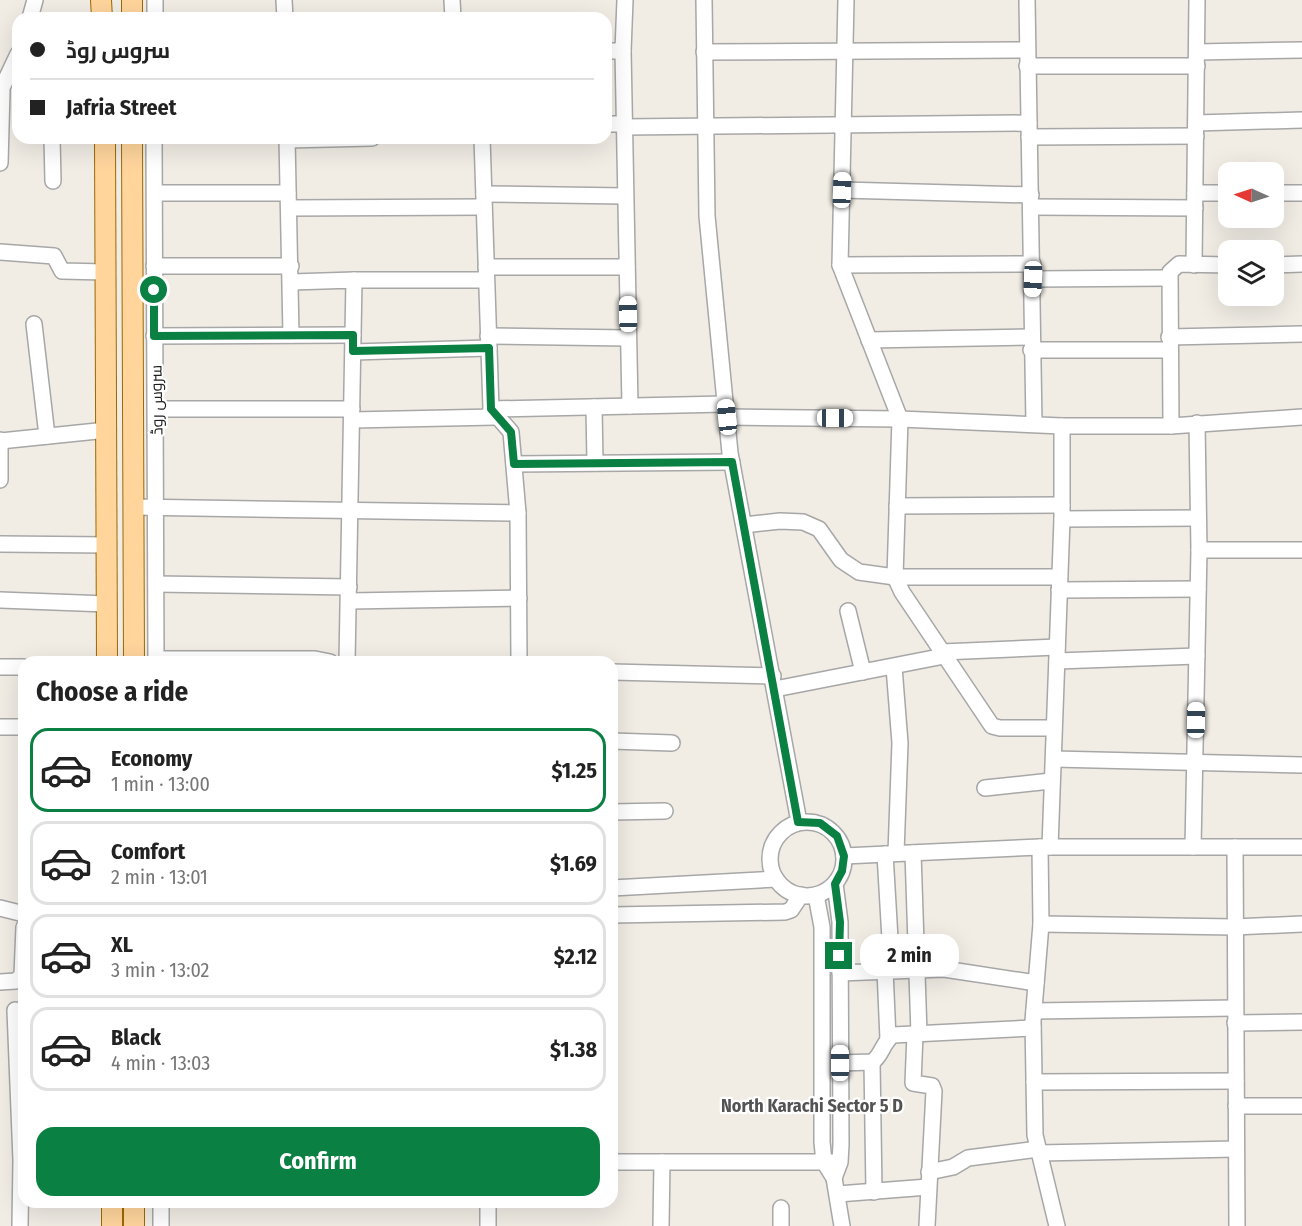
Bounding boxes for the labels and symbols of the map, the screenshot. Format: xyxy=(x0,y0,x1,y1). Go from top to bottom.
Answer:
north arrow xyxy=(1218,162,1284,228)
car xyxy=(832,172,852,208)
car xyxy=(1023,261,1043,297)
route start xyxy=(140,276,167,303)
car xyxy=(619,296,637,332)
street label: سروس روڈ xyxy=(146,365,168,435)
car xyxy=(716,398,738,436)
car xyxy=(817,409,853,427)
car xyxy=(1187,702,1205,738)
callout: 2 min xyxy=(860,935,959,977)
route end xyxy=(825,942,852,969)
car xyxy=(831,1045,849,1081)
district label: North Karachi Sector 5 D xyxy=(721,1095,903,1117)

